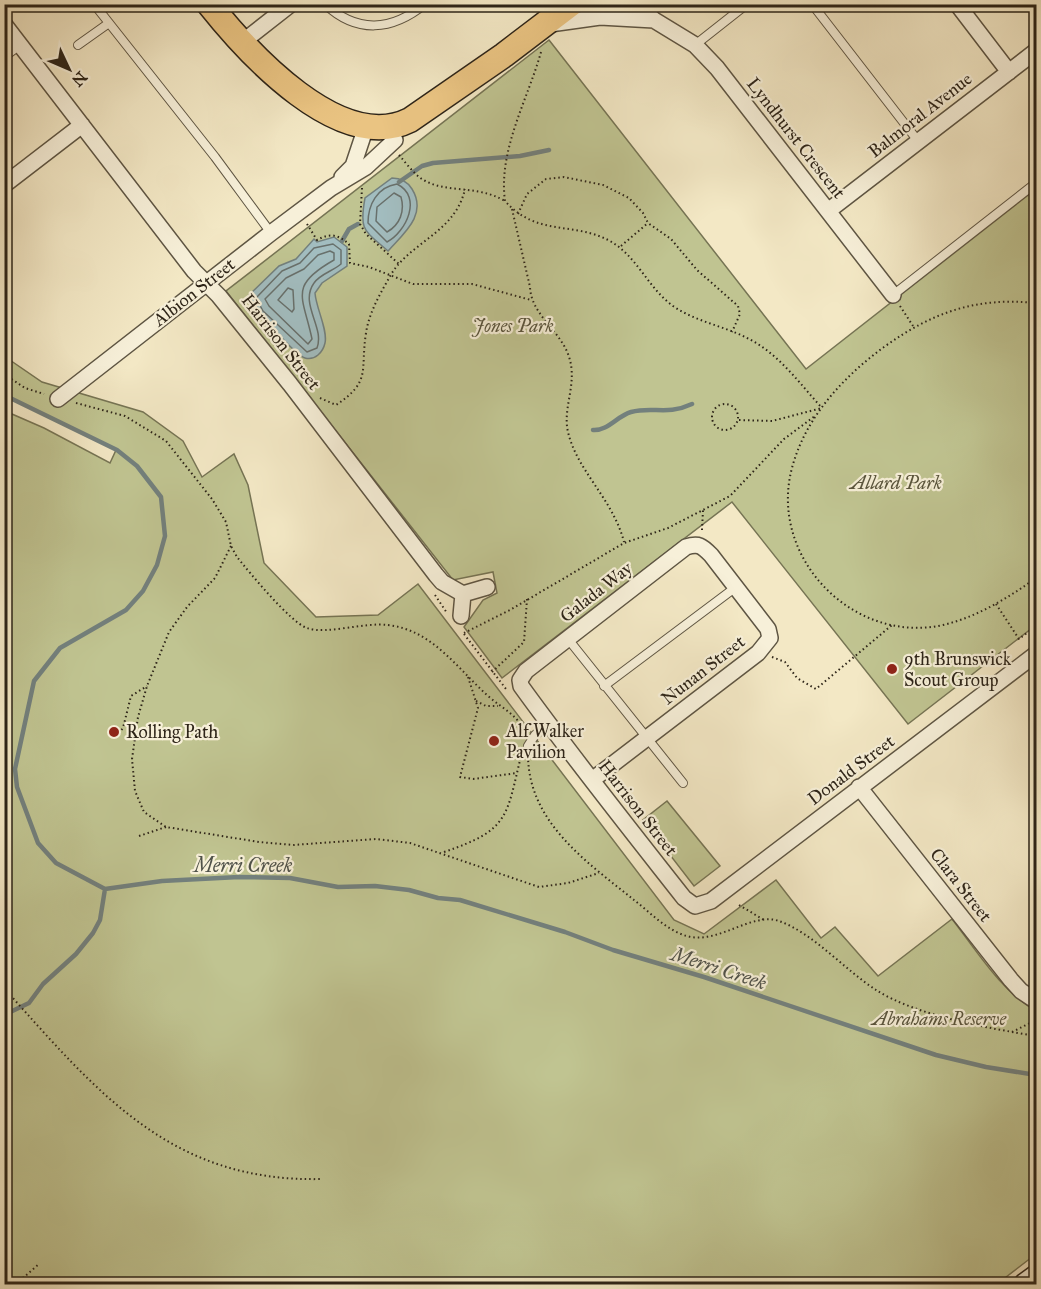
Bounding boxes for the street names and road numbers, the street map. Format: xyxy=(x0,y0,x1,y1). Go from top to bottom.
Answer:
street label: Balmoral Avenue xyxy=(864,68,976,162)
street label: Lyndhurst Crescent xyxy=(742,73,850,203)
street label: Albion Street xyxy=(148,253,240,331)
street label: Harrison Street xyxy=(237,290,326,395)
street label: Galada Way xyxy=(555,557,637,627)
street label: Nunan Street xyxy=(657,630,750,710)
street label: Donald Street xyxy=(803,730,899,810)
street label: Harrison Street xyxy=(594,756,683,861)
street label: Clara Street xyxy=(925,844,997,927)

